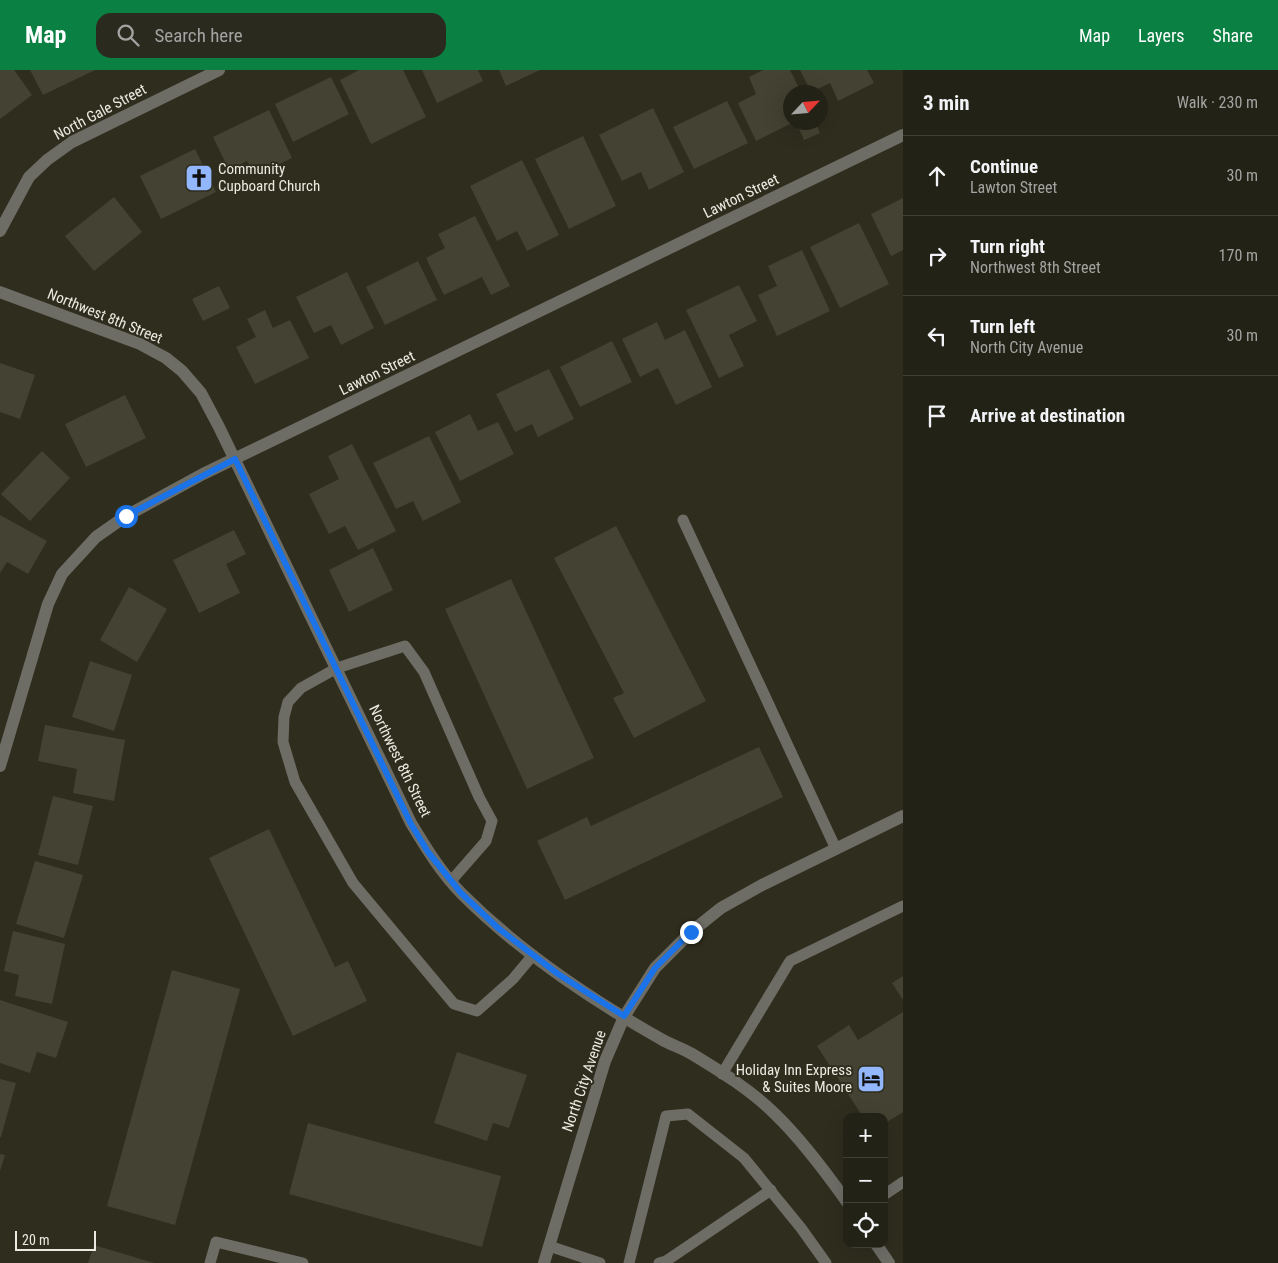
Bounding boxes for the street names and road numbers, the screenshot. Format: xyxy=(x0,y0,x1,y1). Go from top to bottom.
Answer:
street label: North Gale Street xyxy=(51,80,149,144)
street label: Lawton Street xyxy=(700,170,782,222)
street label: Northwest 8th Street xyxy=(45,285,165,347)
street label: Lawton Street xyxy=(336,347,418,399)
street label: Northwest 8th Street xyxy=(365,702,435,820)
street label: North City Avenue xyxy=(558,1028,610,1134)

